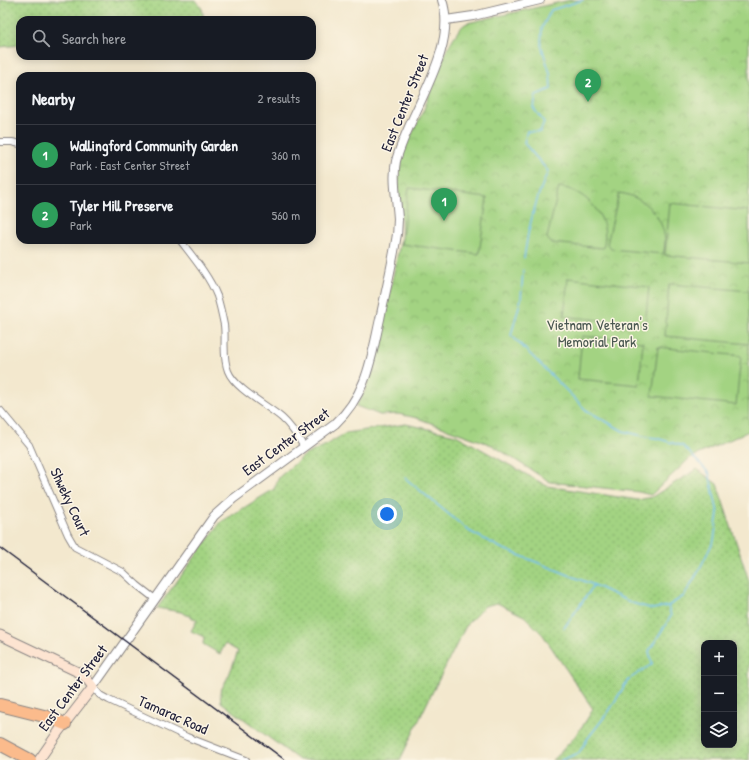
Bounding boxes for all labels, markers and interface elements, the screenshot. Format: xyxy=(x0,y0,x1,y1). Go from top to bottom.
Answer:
search box xyxy=(16,16,316,60)
icon: search xyxy=(30,27,52,49)
text: Search here xyxy=(62,28,126,49)
street label: East Center Street xyxy=(375,50,434,155)
pin: 2 xyxy=(575,69,601,102)
text: Nearby xyxy=(32,87,75,110)
text: 2 results xyxy=(258,89,300,107)
text: Wallingford Community Garden xyxy=(70,135,238,156)
text: 1 xyxy=(43,146,47,164)
text: 360 m xyxy=(271,146,300,164)
text: Park · East Center Street xyxy=(70,156,190,174)
pin: 1 xyxy=(431,188,457,221)
text: Tyler Mill Preserve xyxy=(70,195,173,216)
text: 2 xyxy=(42,206,48,224)
text: 560 m xyxy=(272,206,300,224)
text: Park xyxy=(70,216,92,234)
park label: Vietnam Veteran's Memorial Park xyxy=(546,314,648,352)
street label: East Center Street xyxy=(238,402,334,480)
street label: Shweky Court xyxy=(45,464,96,540)
your location xyxy=(377,504,397,524)
street label: East Center Street xyxy=(33,640,113,735)
map controls xyxy=(701,640,737,748)
button: + xyxy=(701,640,737,676)
button: − xyxy=(701,676,737,712)
street label: Tamarac Road xyxy=(135,690,212,739)
button: layers xyxy=(701,712,737,748)

